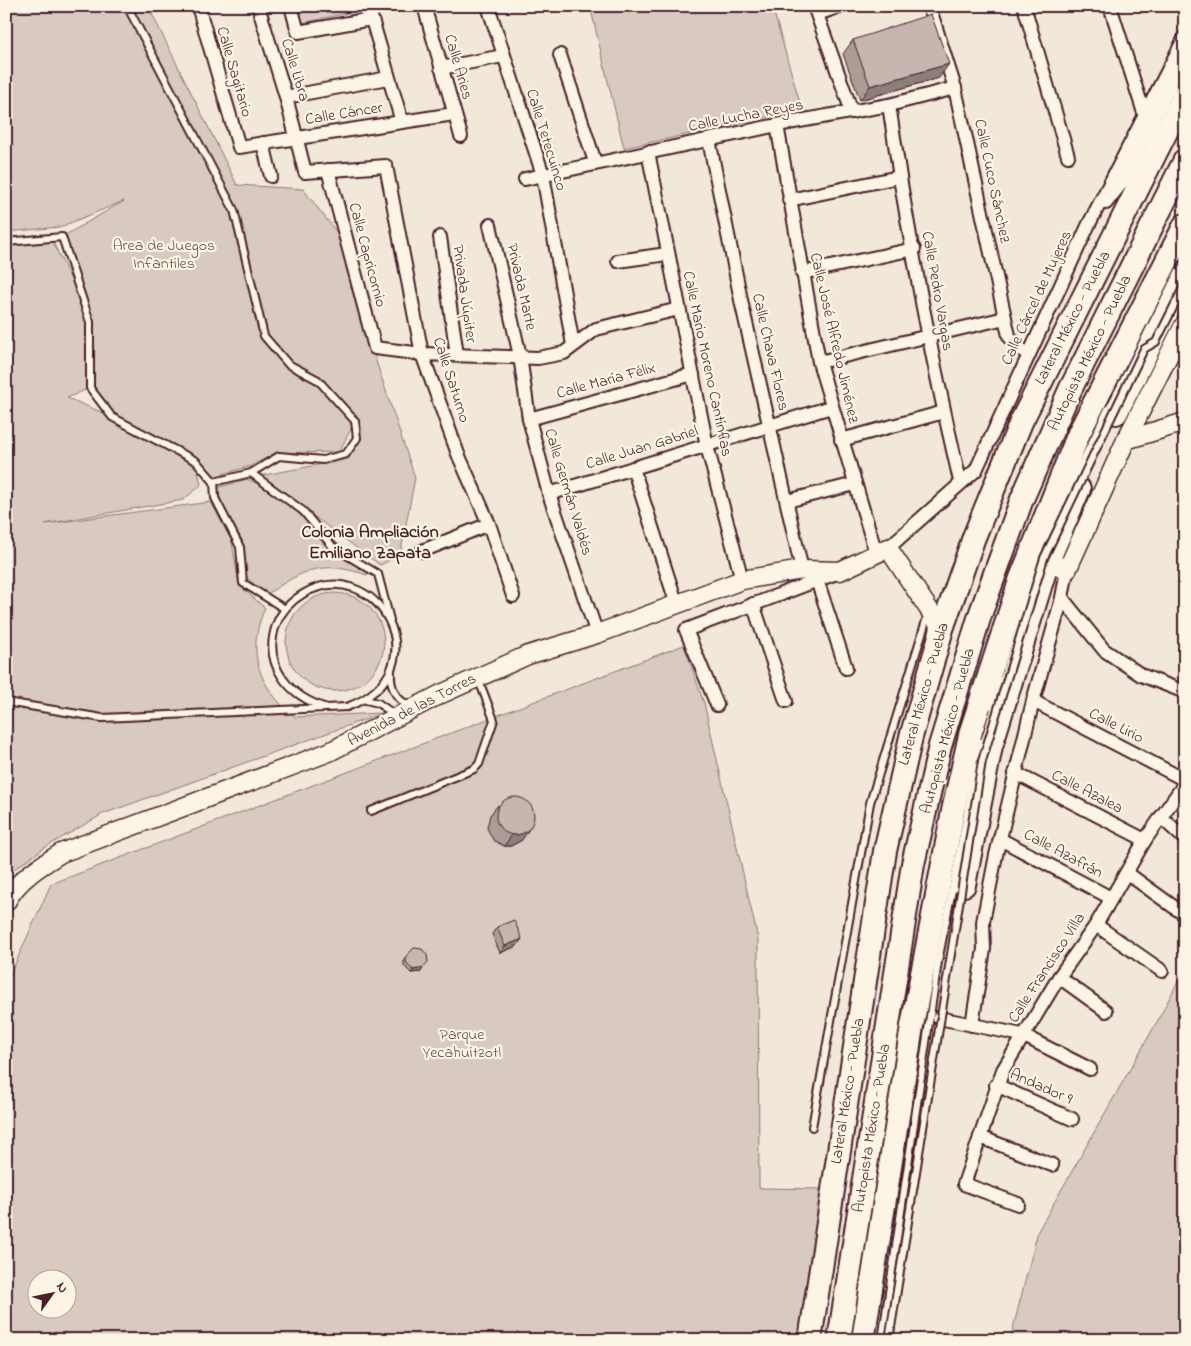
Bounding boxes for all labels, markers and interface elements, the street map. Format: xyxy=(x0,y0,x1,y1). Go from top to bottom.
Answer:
street label: Calle Sagitario xyxy=(210,24,258,120)
street label: Calle Aries xyxy=(437,31,479,103)
street label: Calle Libra xyxy=(274,35,316,105)
street label: Calle Tetecuinco xyxy=(519,86,573,194)
street label: Calle Lucha Reyes xyxy=(686,93,806,139)
street label: Calle Cáncer xyxy=(304,96,384,132)
street label: Calle Cuco Sánchez xyxy=(967,117,1017,245)
street label: Calle Capricornio xyxy=(342,200,392,310)
street label: Calle Cárcel de Mujeres xyxy=(995,227,1079,369)
street label: Calle Pedro Vargas xyxy=(915,229,959,353)
park label: Area de Juegos Infantiles xyxy=(113,234,215,276)
street label: Privada Marte xyxy=(499,241,543,334)
street label: Privada Júpiter xyxy=(445,244,483,345)
street label: Lateral México - Puebla xyxy=(1029,247,1117,389)
street label: Calle José Alfredo Jiménez xyxy=(803,250,865,426)
street label: Calle Mario Moreno Cantínflas xyxy=(676,269,738,459)
street label: Autopista México - Puebla xyxy=(1042,271,1138,435)
street label: Calle Chava Flores xyxy=(745,291,795,413)
street label: Calle Saturno xyxy=(426,334,476,426)
street label: Calle María Félix xyxy=(554,356,658,406)
street label: Calle Juan Gabriel xyxy=(583,419,701,476)
street label: Calle Germán Valdés xyxy=(537,426,599,558)
district label: Colonia Ampliación Emiliano Zapata xyxy=(301,520,439,567)
street label: Lateral México - Puebla xyxy=(892,620,956,768)
street label: Autopista México - Puebla xyxy=(914,645,982,817)
street label: Avenida de las Torres xyxy=(343,667,481,753)
street label: Calle Lirio xyxy=(1084,702,1148,750)
street label: Calle Azalea xyxy=(1047,764,1127,820)
street label: Calle Azafrán xyxy=(1019,823,1107,885)
street label: Calle Francisco Villa xyxy=(1002,908,1092,1028)
street label: Lateral México - Puebla xyxy=(825,1016,871,1166)
park label: Parque Yecahuitzotl xyxy=(423,1023,501,1065)
street label: Autopista México - Puebla xyxy=(847,1042,897,1214)
street label: Andador 9 xyxy=(1006,1063,1076,1112)
north arrow xyxy=(28,1268,78,1318)
text: N xyxy=(50,1278,73,1297)

